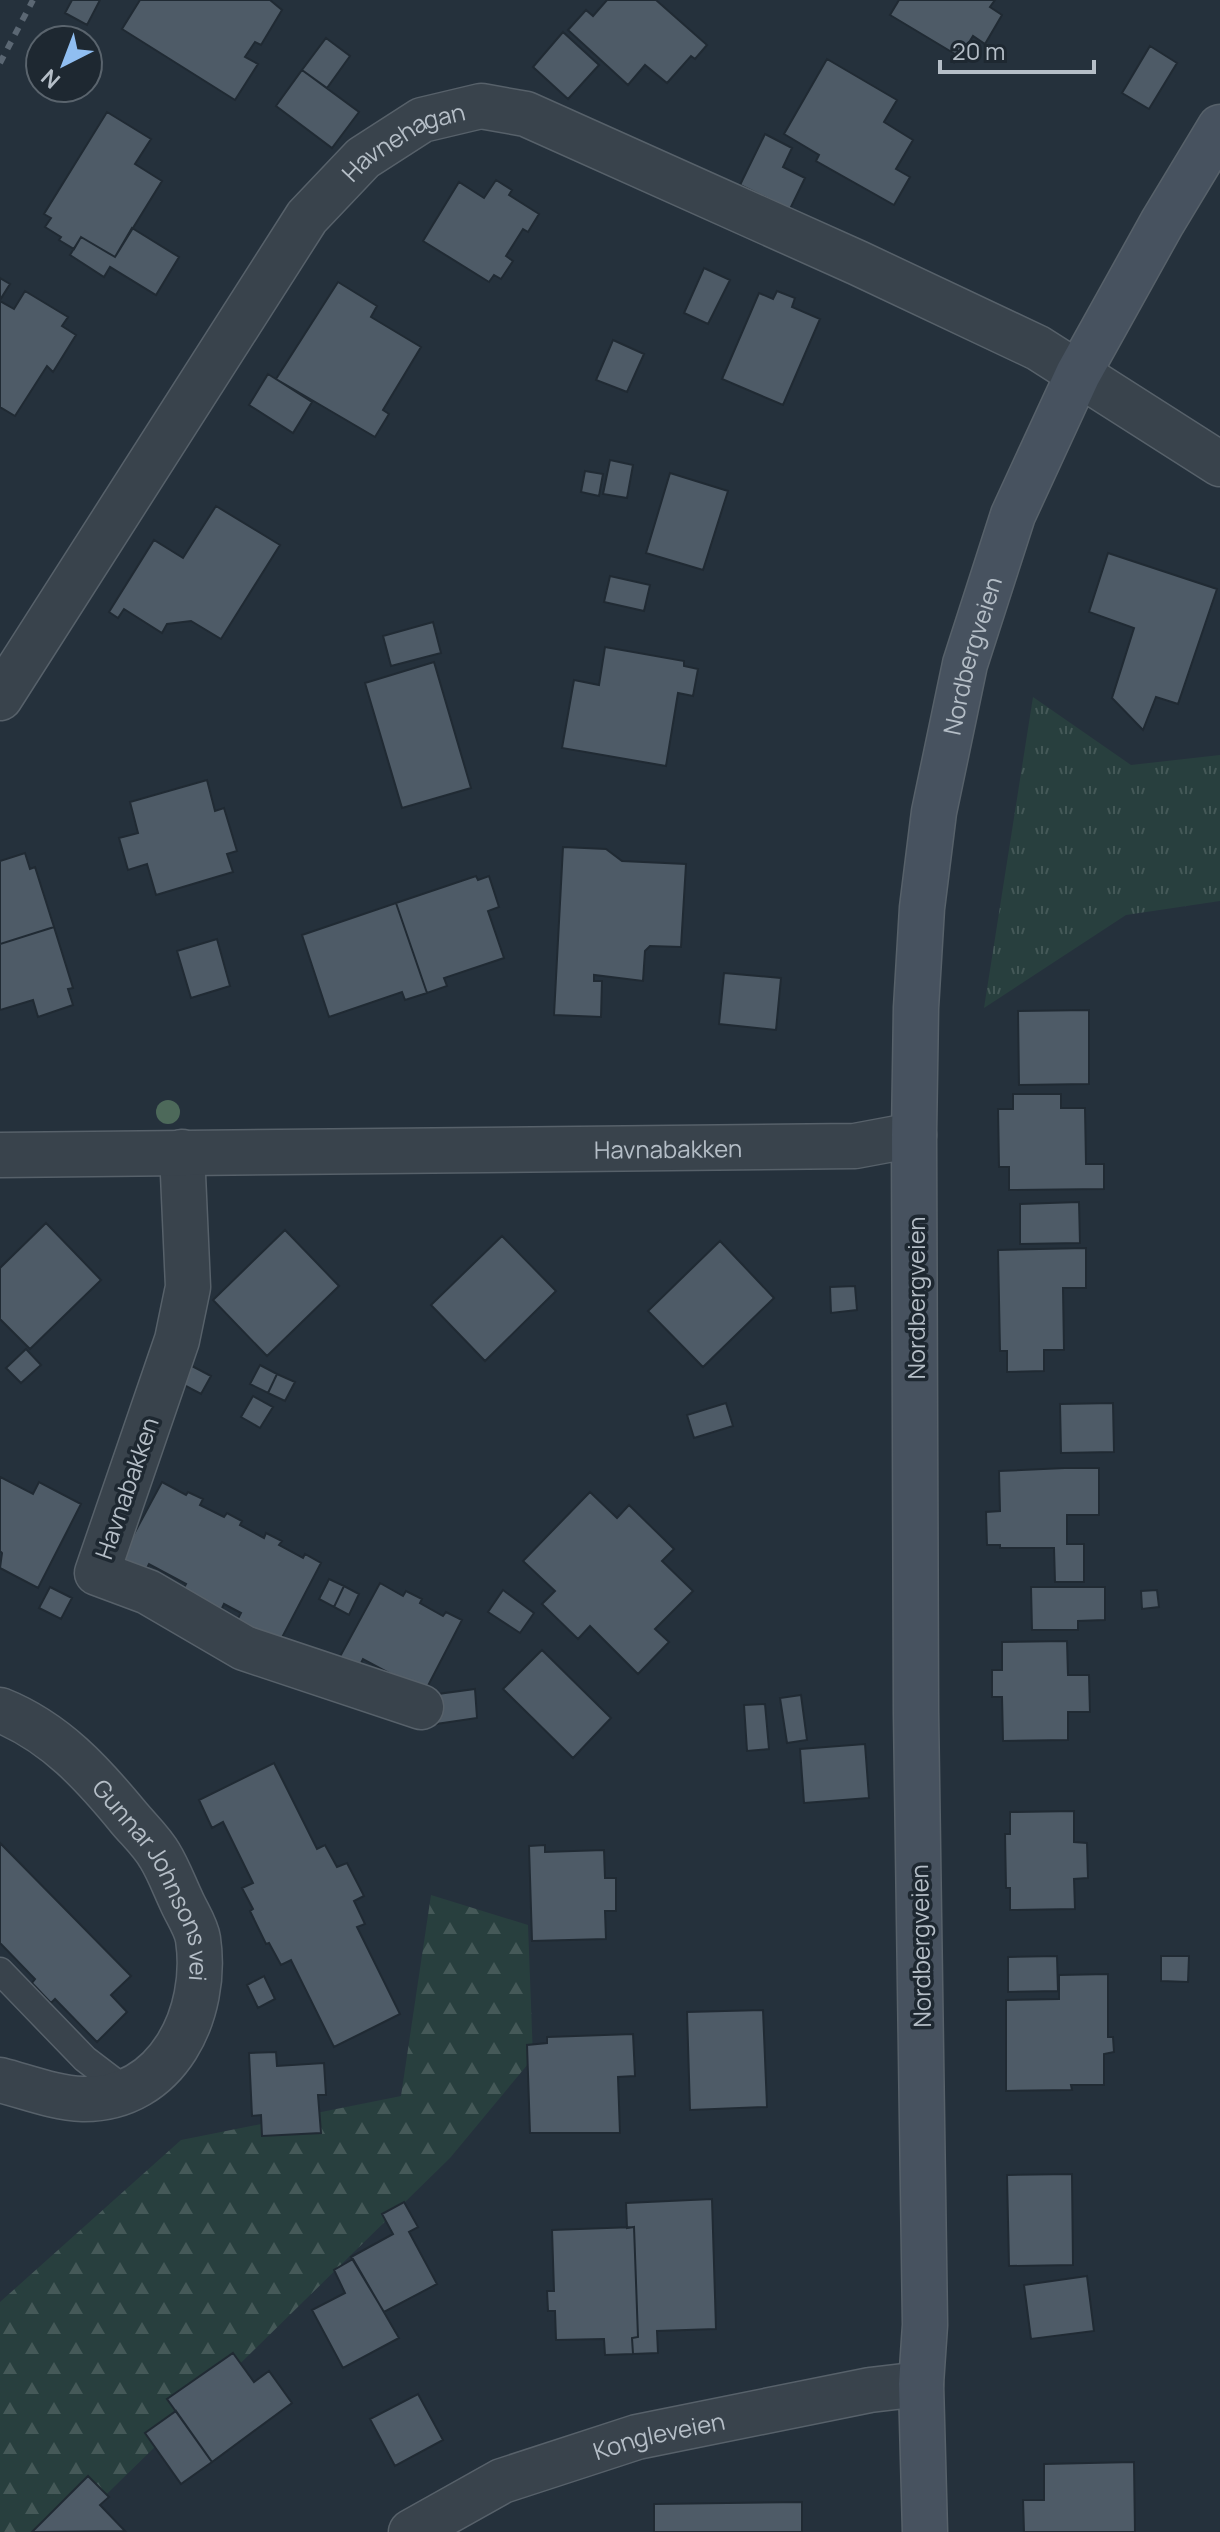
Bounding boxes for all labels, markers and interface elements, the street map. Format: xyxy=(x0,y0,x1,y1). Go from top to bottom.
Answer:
north arrow xyxy=(24,24,104,104)
scale bar xyxy=(940,24,1094,74)
text: 20 m xyxy=(952,34,1005,67)
text: N xyxy=(35,62,67,95)
street label: Havnehagan xyxy=(333,94,468,188)
street label: Nordbergveien xyxy=(934,572,1009,738)
street label: Havnabakken xyxy=(594,1131,742,1165)
street label: Nordbergveien xyxy=(899,1216,932,1380)
street label: Havnabakken xyxy=(86,1413,166,1563)
street label: Gunnar Johnsons vei xyxy=(86,1771,216,1983)
street label: Nordbergveien xyxy=(902,1864,938,2028)
street label: Kongleveien xyxy=(589,2403,727,2467)

